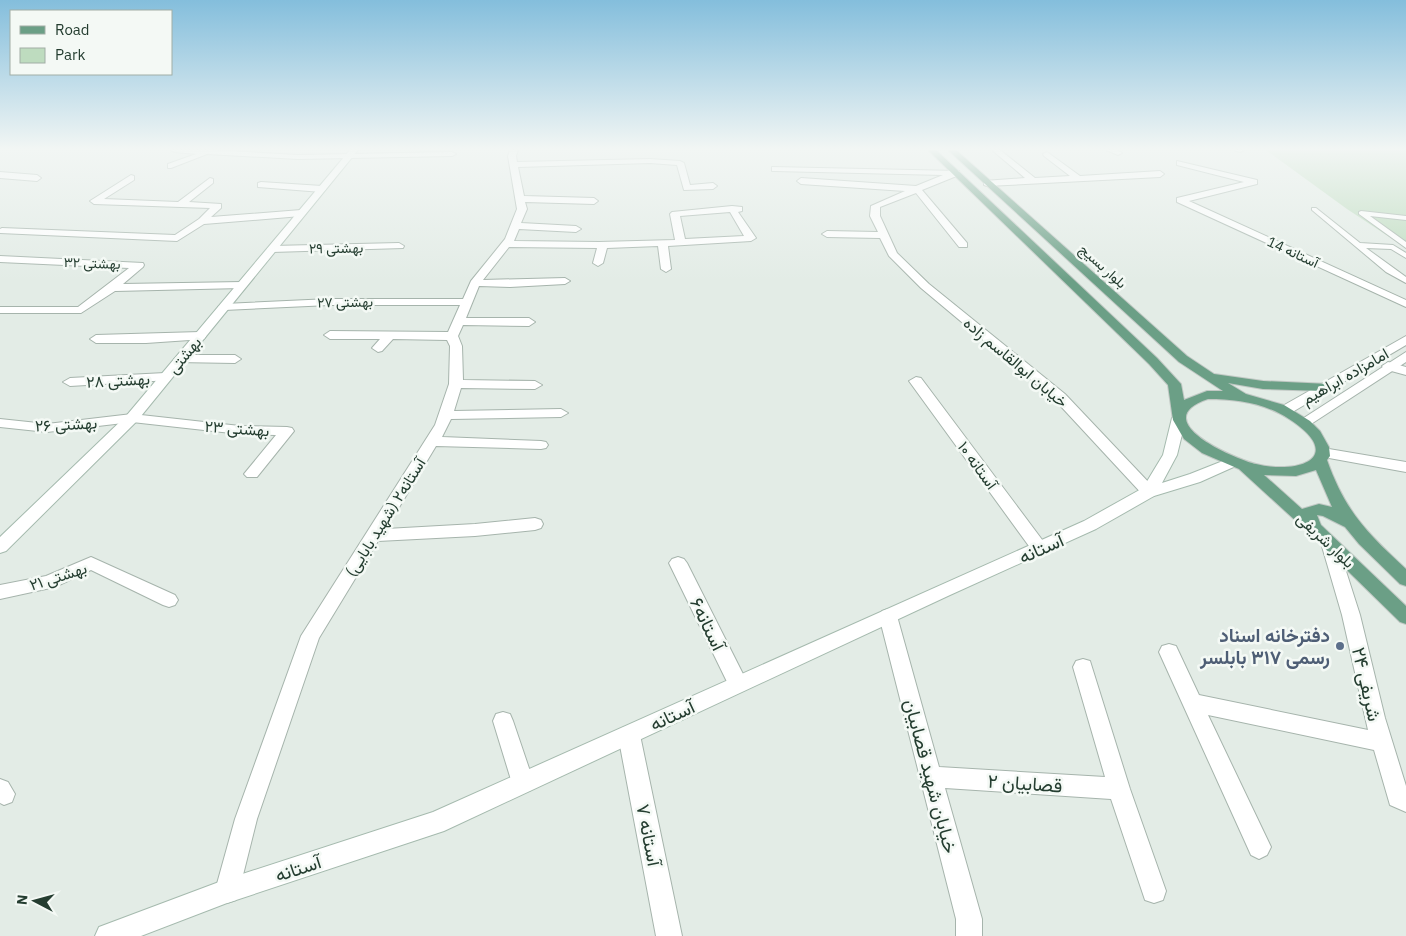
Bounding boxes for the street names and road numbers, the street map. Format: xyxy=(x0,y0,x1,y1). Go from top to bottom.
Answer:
street label: آستانه 14 xyxy=(1264,232,1323,272)
street label: بهشتی ۲۹ xyxy=(309,239,363,257)
street label: بلوار بسیج xyxy=(1074,240,1130,293)
street label: بهشتی ۳۲ xyxy=(63,253,121,273)
street label: بهشتی ۲۷ xyxy=(317,293,373,311)
street label: خیابان ابوالقاسم زاده xyxy=(959,313,1072,412)
street label: بهشتی xyxy=(163,332,206,378)
street label: امامزاده ابراهیم xyxy=(1298,343,1392,410)
street label: بهشتی ۲۸ xyxy=(86,368,150,393)
street label: بهشتی ۲۶ xyxy=(34,412,98,437)
street label: بهشتی ۲۳ xyxy=(204,416,270,441)
street label: آستانه ۱۰ xyxy=(954,437,1003,494)
street label: آستانه۲ (شهید بابایی) xyxy=(340,453,431,581)
street label: بلوار شریفی xyxy=(1292,508,1359,573)
street label: آستانه xyxy=(1015,527,1069,569)
street label: بهشتی ۲۱ xyxy=(27,557,89,596)
street label: آستانه۶ xyxy=(685,594,732,656)
street label: شریفی ۲۴ xyxy=(1347,645,1387,723)
street label: آستانه xyxy=(646,694,700,736)
street label: خیابان شهید قصابیان xyxy=(899,696,963,856)
street label: قصابیان ۲ xyxy=(987,768,1063,798)
street label: آستانه ۷ xyxy=(631,802,667,870)
street label: آستانه xyxy=(272,849,326,887)

